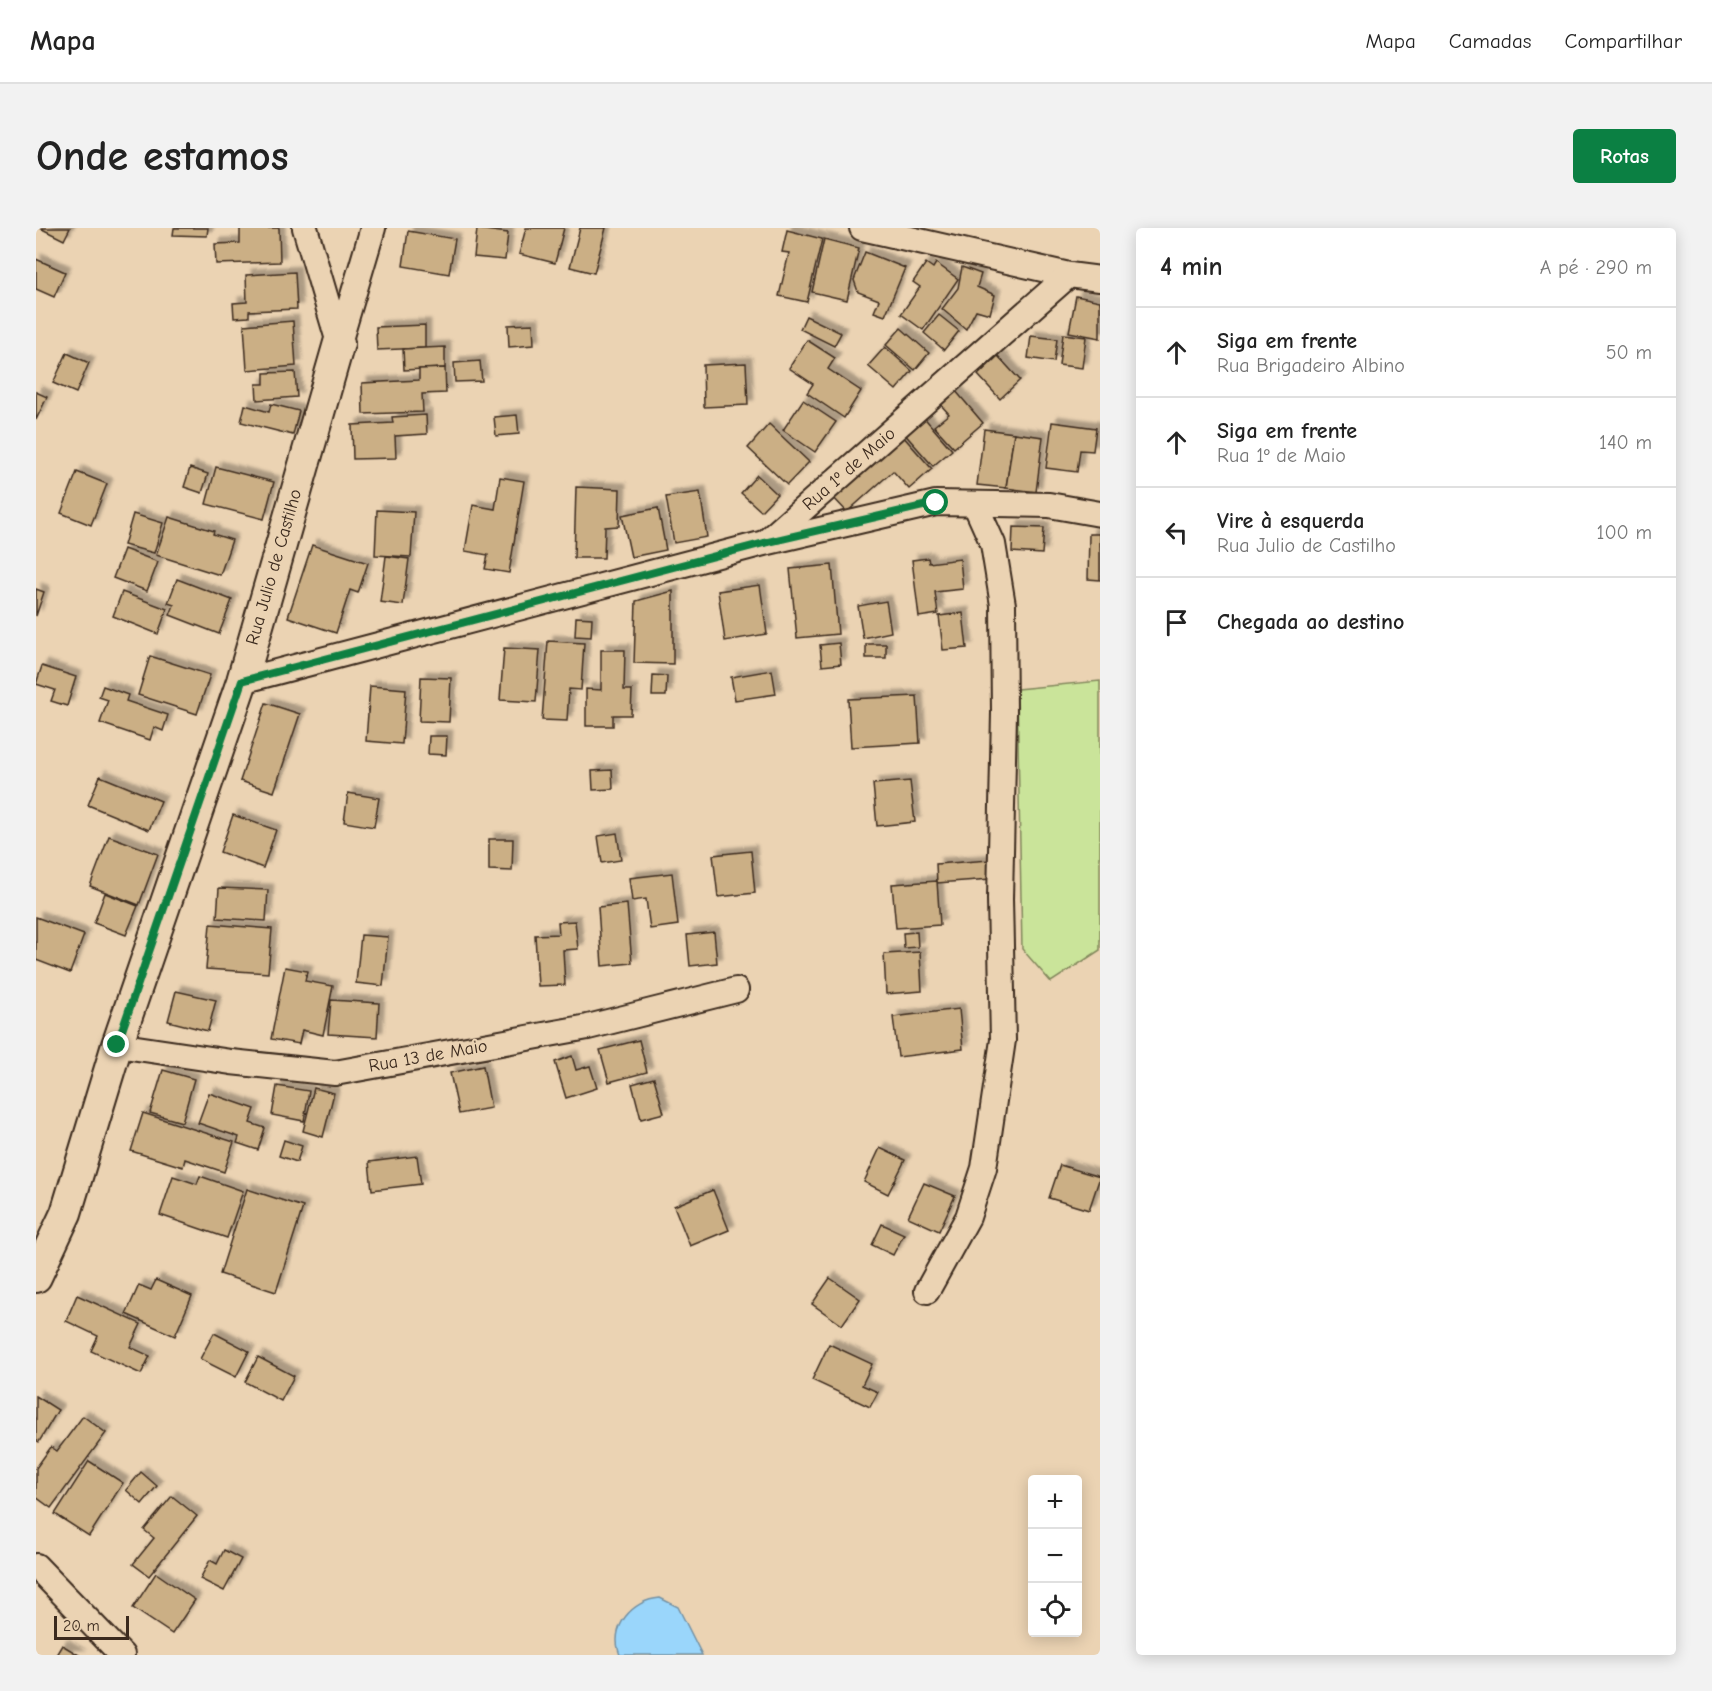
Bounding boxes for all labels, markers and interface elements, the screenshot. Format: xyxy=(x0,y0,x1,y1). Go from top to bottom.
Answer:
text: Mapa xyxy=(30,25,96,57)
text: Mapa xyxy=(1365,29,1416,53)
text: Camadas xyxy=(1449,29,1532,53)
text: Compartilhar xyxy=(1565,29,1682,53)
button: Rotas xyxy=(1573,129,1676,183)
text: Onde estamos xyxy=(36,132,289,181)
text: 4 min xyxy=(1160,252,1223,282)
text: A pé · 290 m xyxy=(1540,256,1652,279)
text: Siga em frente xyxy=(1217,328,1357,354)
icon: ahead xyxy=(1160,336,1193,369)
text: 50 m xyxy=(1606,341,1652,364)
text: Rua Brigadeiro Albino xyxy=(1217,354,1405,377)
text: Siga em frente xyxy=(1217,418,1357,444)
street label: Rua 1º de Maio xyxy=(798,423,900,515)
icon: ahead xyxy=(1160,426,1193,459)
text: 140 m xyxy=(1599,431,1652,454)
text: Rua 1º de Maio xyxy=(1217,444,1346,467)
street label: Rua Julio de Castilho xyxy=(242,487,306,647)
route start xyxy=(922,489,948,515)
text: Vire à esquerda xyxy=(1217,508,1365,534)
icon: left xyxy=(1160,516,1193,549)
text: 100 m xyxy=(1597,521,1652,544)
text: Rua Julio de Castilho xyxy=(1217,534,1396,557)
icon: arrive xyxy=(1160,606,1193,639)
text: Chegada ao destino xyxy=(1217,609,1404,635)
route end xyxy=(103,1031,129,1057)
street label: Rua 13 de Maio xyxy=(367,1035,489,1077)
map controls xyxy=(1028,1475,1082,1637)
button: + xyxy=(1028,1475,1082,1529)
button: − xyxy=(1028,1529,1082,1583)
button: locate xyxy=(1028,1583,1082,1637)
scale bar xyxy=(54,1613,129,1640)
text: 20 m xyxy=(63,1617,100,1635)

